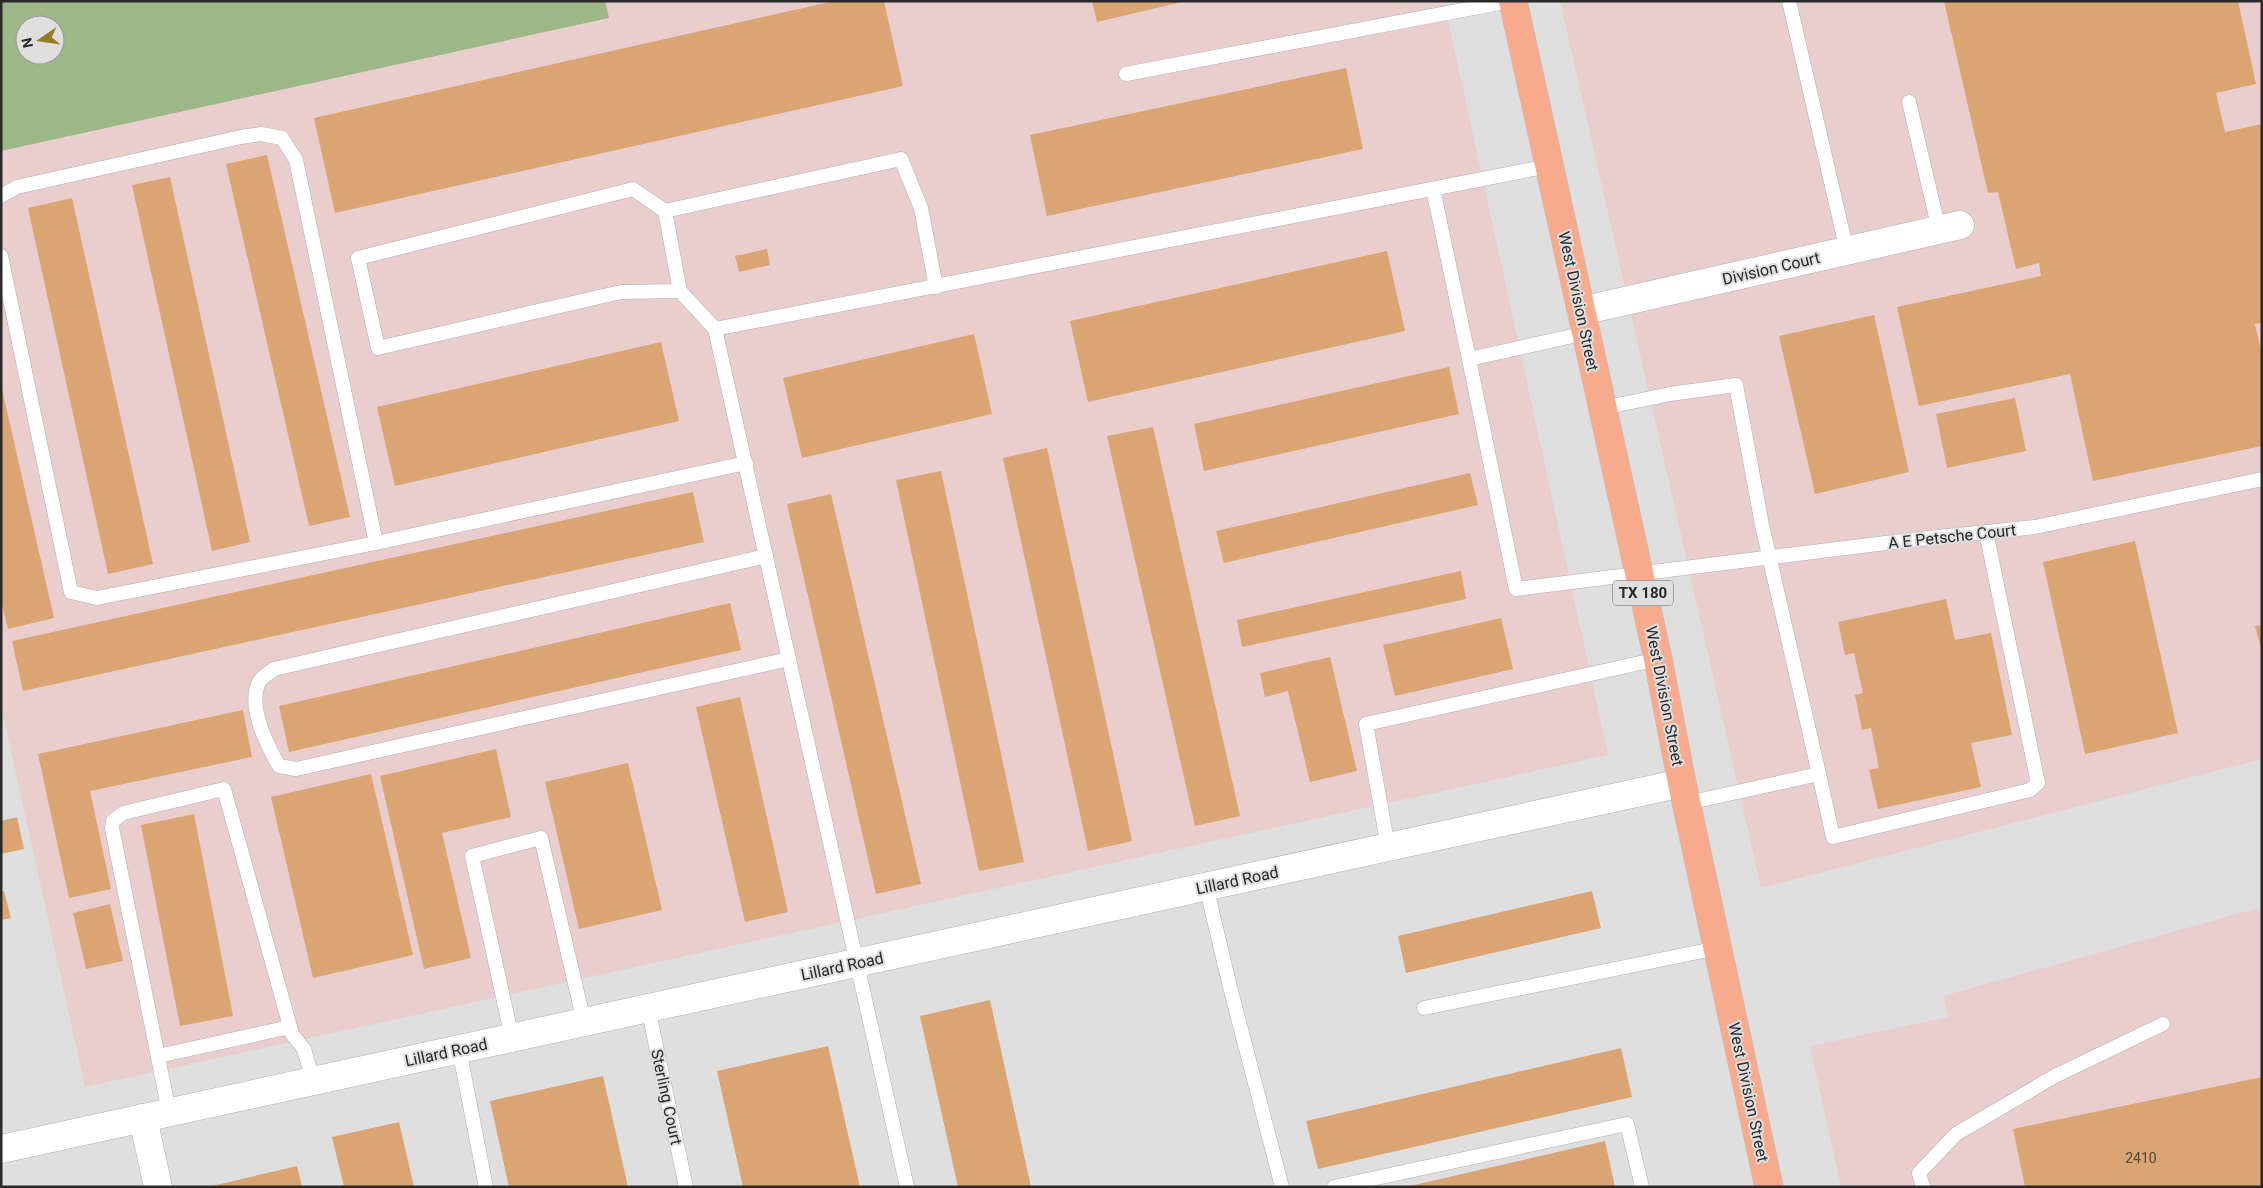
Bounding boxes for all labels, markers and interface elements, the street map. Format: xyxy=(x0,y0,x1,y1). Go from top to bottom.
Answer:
north arrow xyxy=(15,15,65,65)
text: N xyxy=(18,36,36,50)
street label: West Division Street xyxy=(1554,230,1603,373)
street label: Division Court xyxy=(1720,248,1822,289)
street label: A E Petsche Court xyxy=(1887,520,2017,553)
road number: TX 180 xyxy=(1613,580,1673,606)
street label: West Division Street xyxy=(1642,624,1687,768)
street label: Lillard Road xyxy=(1194,862,1280,899)
street label: Lillard Road xyxy=(799,948,885,985)
street label: West Division Street xyxy=(1724,1021,1773,1164)
street label: Lillard Road xyxy=(403,1034,489,1071)
street label: Sterling Court xyxy=(647,1047,686,1147)
house number: 2410 xyxy=(2125,1150,2157,1166)

